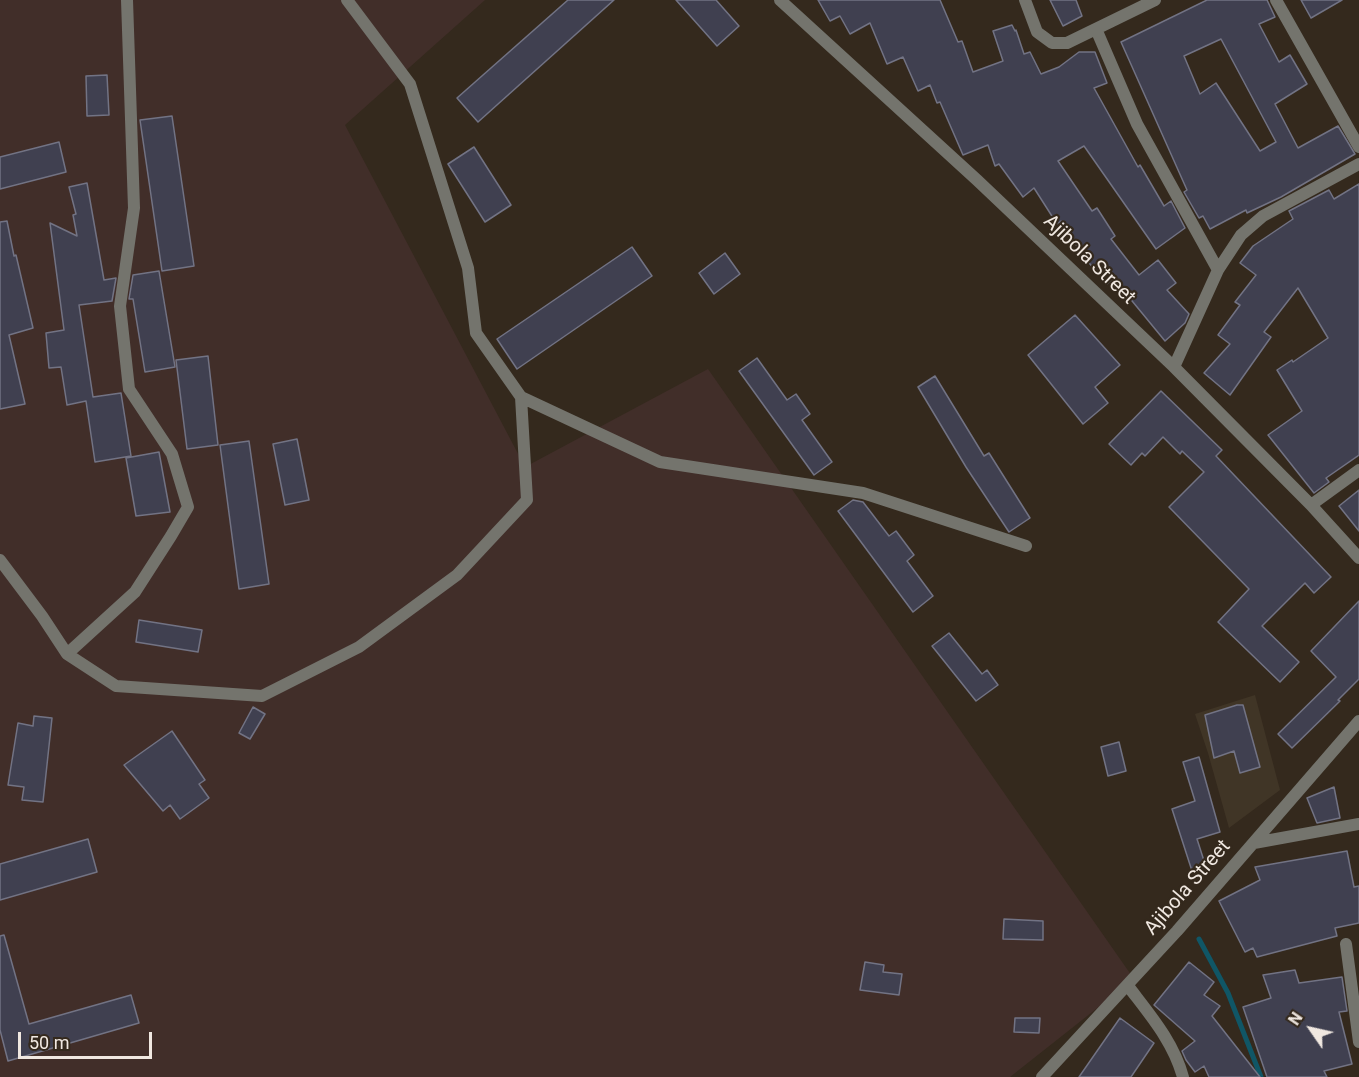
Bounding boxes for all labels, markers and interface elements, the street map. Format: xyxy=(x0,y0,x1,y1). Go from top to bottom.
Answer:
street label: Ajibola Street xyxy=(1038,210,1140,310)
street label: Ajibola Street xyxy=(1140,835,1236,941)
north arrow xyxy=(1281,999,1341,1059)
text: N xyxy=(1285,1009,1307,1029)
scale bar xyxy=(21,1020,154,1058)
text: 50 m xyxy=(29,1032,69,1053)

